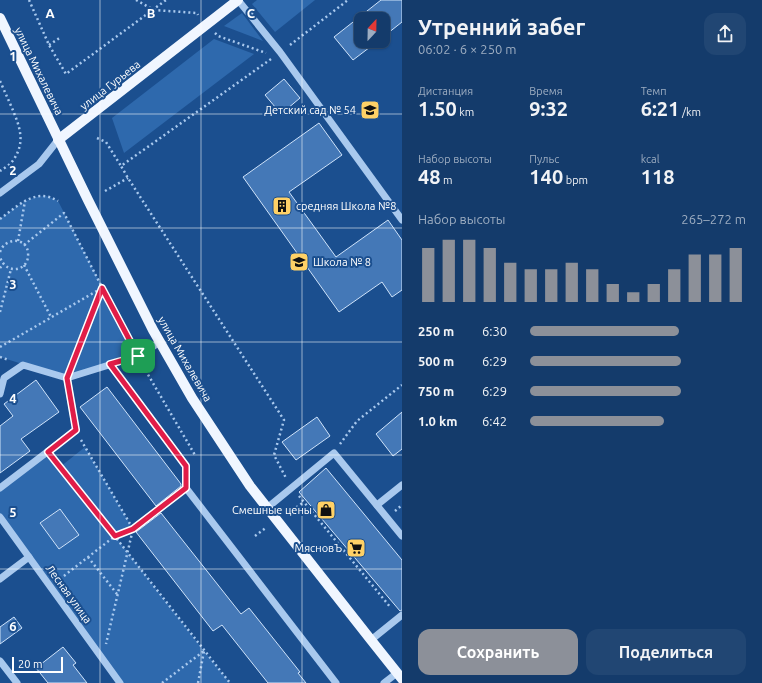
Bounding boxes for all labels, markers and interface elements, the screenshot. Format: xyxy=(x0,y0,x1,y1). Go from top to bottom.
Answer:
text: A xyxy=(45,6,55,20)
text: B xyxy=(147,6,156,20)
text: C xyxy=(247,6,256,20)
north arrow xyxy=(354,12,390,48)
map controls xyxy=(354,12,390,48)
button: share xyxy=(704,13,746,55)
text: Утренний забег xyxy=(418,14,585,39)
street label: улица Михалевича xyxy=(12,25,66,117)
text: 06:02 · 6 × 250 m xyxy=(418,42,517,56)
text: 1 xyxy=(9,49,17,63)
street label: улица Гурьева xyxy=(78,58,142,112)
text: Дистанция xyxy=(418,85,473,97)
text: Время xyxy=(529,85,563,97)
text: Темп xyxy=(641,85,667,97)
text: 1.50 xyxy=(418,97,457,120)
text: 9:32 xyxy=(529,97,568,120)
text: 6:21 xyxy=(641,97,679,120)
school or university icon: Детский сад № 54 xyxy=(359,99,381,121)
place label: Детский сад № 54 xyxy=(264,104,356,116)
text: km xyxy=(457,106,474,118)
text: /km xyxy=(679,106,701,118)
text: Набор высоты xyxy=(418,153,492,165)
text: Пульс xyxy=(529,153,559,165)
text: kcal xyxy=(641,153,660,165)
text: 2 xyxy=(9,163,17,177)
text: 48 xyxy=(418,165,441,188)
text: 140 xyxy=(529,165,563,188)
text: 118 xyxy=(641,165,675,188)
text: m xyxy=(441,174,453,186)
text: bpm xyxy=(563,174,588,186)
building icon: средняя Школа №8 xyxy=(271,195,293,217)
place label: средняя Школа №8 xyxy=(296,200,396,212)
text: Набор высоты xyxy=(418,212,505,226)
text: 265–272 m xyxy=(681,212,746,226)
school or university icon: Школа № 8 xyxy=(288,251,310,273)
place label: Школа № 8 xyxy=(313,256,371,268)
text: 3 xyxy=(9,277,17,291)
street label: улица Михалевича xyxy=(156,314,214,404)
text: 250 m xyxy=(418,324,454,338)
text: 6:30 xyxy=(482,324,507,338)
pin xyxy=(121,339,155,373)
icon: arrive xyxy=(127,345,149,367)
text: 500 m xyxy=(418,354,454,368)
text: 6:29 xyxy=(482,354,507,368)
text: 750 m xyxy=(418,384,454,398)
text: 6:29 xyxy=(482,384,507,398)
text: 4 xyxy=(9,391,17,405)
text: 1.0 km xyxy=(418,414,457,428)
text: 6:42 xyxy=(482,414,507,428)
shop icon: Смешные цены xyxy=(315,499,337,521)
place label: Смешные цены xyxy=(232,504,312,516)
text: 5 xyxy=(9,505,17,519)
supermarket icon: МясновЪ xyxy=(345,537,367,559)
place label: МясновЪ xyxy=(295,542,342,554)
street label: Лесная улица xyxy=(44,562,94,626)
text: 6 xyxy=(9,619,17,633)
button: Сохранить xyxy=(418,629,578,675)
button: Поделиться xyxy=(586,629,746,675)
scale bar xyxy=(12,655,63,674)
text: 20 m xyxy=(18,658,42,670)

